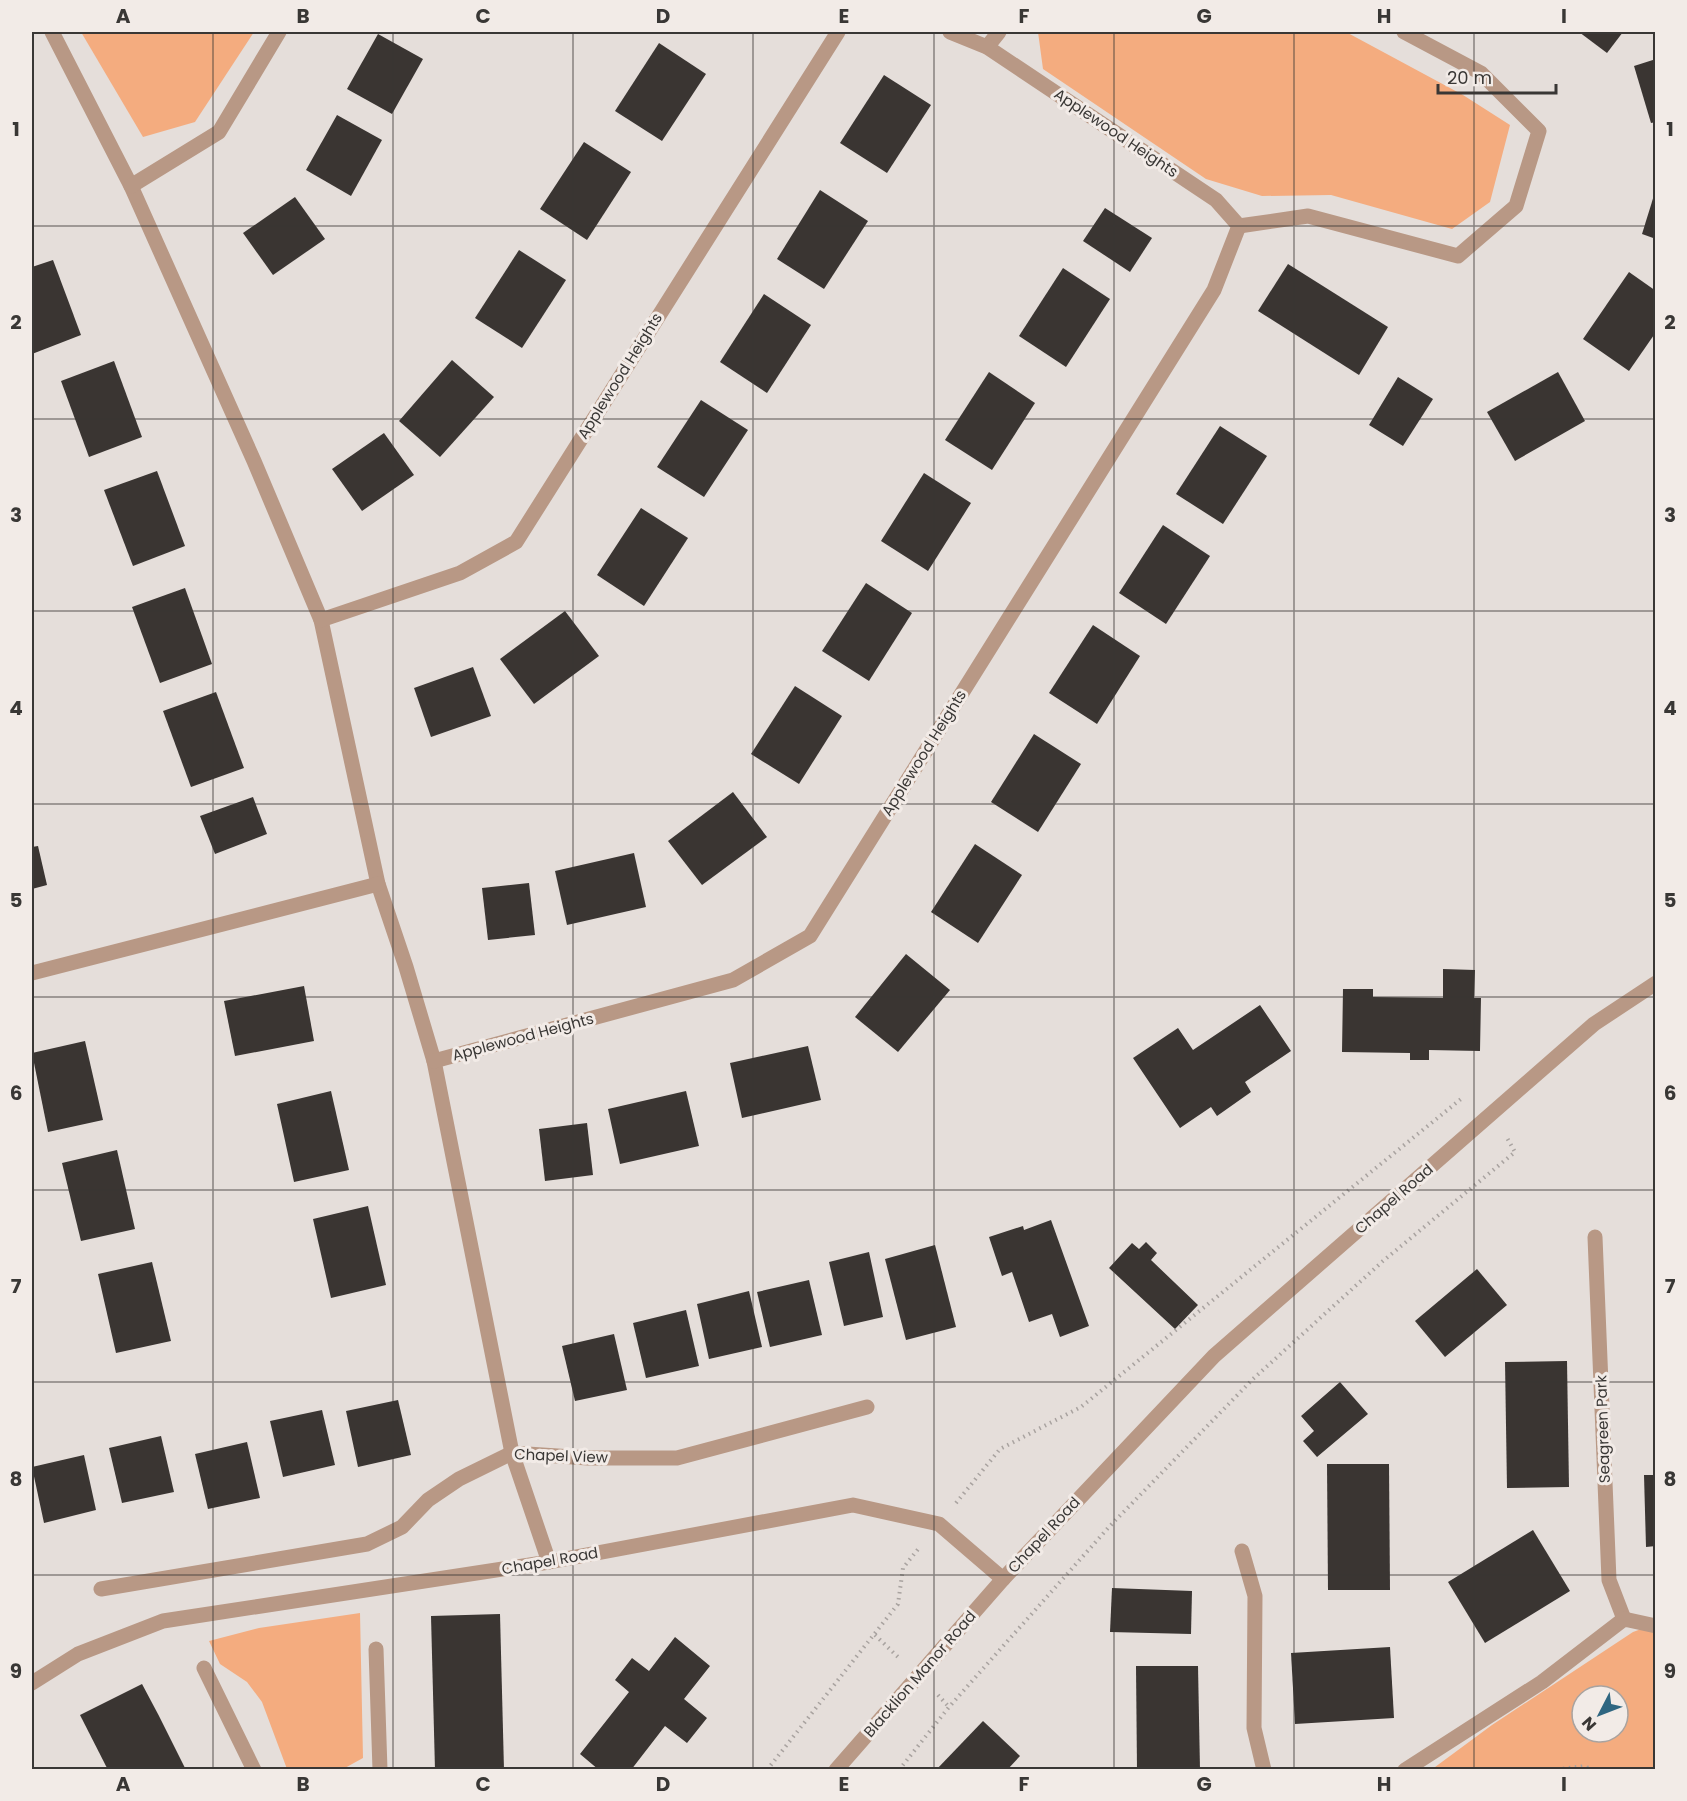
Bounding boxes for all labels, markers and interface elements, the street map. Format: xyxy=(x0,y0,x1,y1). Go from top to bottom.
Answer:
text: A xyxy=(116,2,131,30)
text: B xyxy=(296,2,310,30)
text: C xyxy=(475,2,491,30)
text: D xyxy=(656,2,670,30)
text: E xyxy=(839,2,849,30)
text: F xyxy=(1019,2,1030,30)
text: G xyxy=(1196,2,1212,30)
text: H xyxy=(1377,2,1391,30)
text: I xyxy=(1561,2,1567,30)
scale bar xyxy=(1438,57,1556,95)
text: 20 m xyxy=(1447,65,1492,90)
street label: Applewood Heights xyxy=(1050,83,1183,182)
text: 1 xyxy=(12,115,20,143)
text: 1 xyxy=(1666,115,1674,143)
text: 2 xyxy=(10,308,22,336)
street label: Applewood Heights xyxy=(572,308,667,443)
text: 2 xyxy=(1664,308,1676,336)
text: 3 xyxy=(10,501,22,529)
text: 3 xyxy=(1664,501,1676,529)
street label: Applewood Heights xyxy=(876,685,971,820)
text: 4 xyxy=(9,694,23,722)
text: 4 xyxy=(1663,694,1677,722)
text: 5 xyxy=(10,886,23,914)
text: 5 xyxy=(1664,886,1677,914)
street label: Applewood Heights xyxy=(450,1008,596,1065)
text: 6 xyxy=(10,1079,22,1107)
text: 6 xyxy=(1664,1079,1676,1107)
street label: Chapel Road xyxy=(1350,1159,1437,1239)
text: 7 xyxy=(11,1272,22,1300)
text: 7 xyxy=(1665,1272,1676,1300)
street label: Seagreen Park xyxy=(1590,1374,1615,1484)
street label: Chapel View xyxy=(514,1443,609,1468)
text: 8 xyxy=(10,1465,22,1493)
text: 8 xyxy=(1664,1465,1676,1493)
street label: Chapel Road xyxy=(1003,1492,1085,1577)
street label: Chapel Road xyxy=(500,1542,600,1579)
street label: Blacklion Manor Road xyxy=(859,1606,980,1741)
text: 9 xyxy=(10,1657,22,1685)
text: 9 xyxy=(1664,1657,1676,1685)
north arrow xyxy=(1570,1684,1630,1744)
text: N xyxy=(1577,1712,1602,1736)
text: A xyxy=(116,1770,131,1798)
text: B xyxy=(296,1770,310,1798)
text: C xyxy=(475,1770,491,1798)
text: D xyxy=(656,1770,670,1798)
text: E xyxy=(839,1770,849,1798)
text: F xyxy=(1019,1770,1030,1798)
text: G xyxy=(1196,1770,1212,1798)
text: H xyxy=(1377,1770,1391,1798)
text: I xyxy=(1561,1770,1567,1798)

